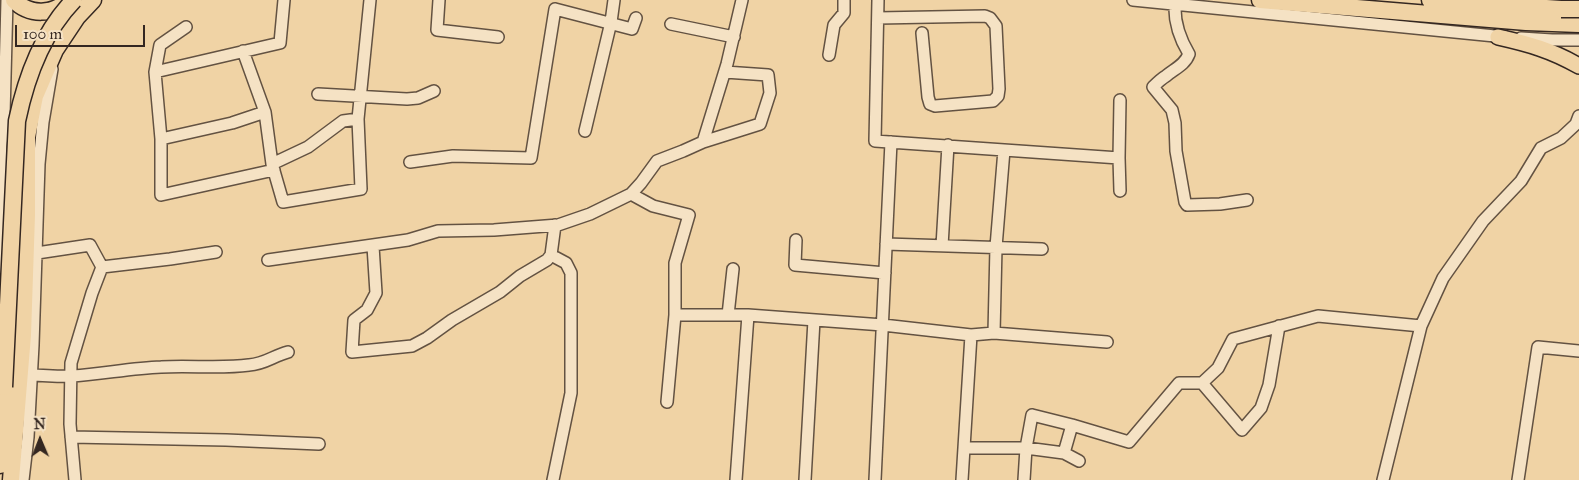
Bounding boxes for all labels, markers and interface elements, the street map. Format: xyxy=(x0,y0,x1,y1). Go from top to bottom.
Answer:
scale bar xyxy=(18,15,148,47)
text: 100 m xyxy=(23,25,62,43)
north arrow xyxy=(15,415,65,465)
text: N xyxy=(34,416,46,433)

